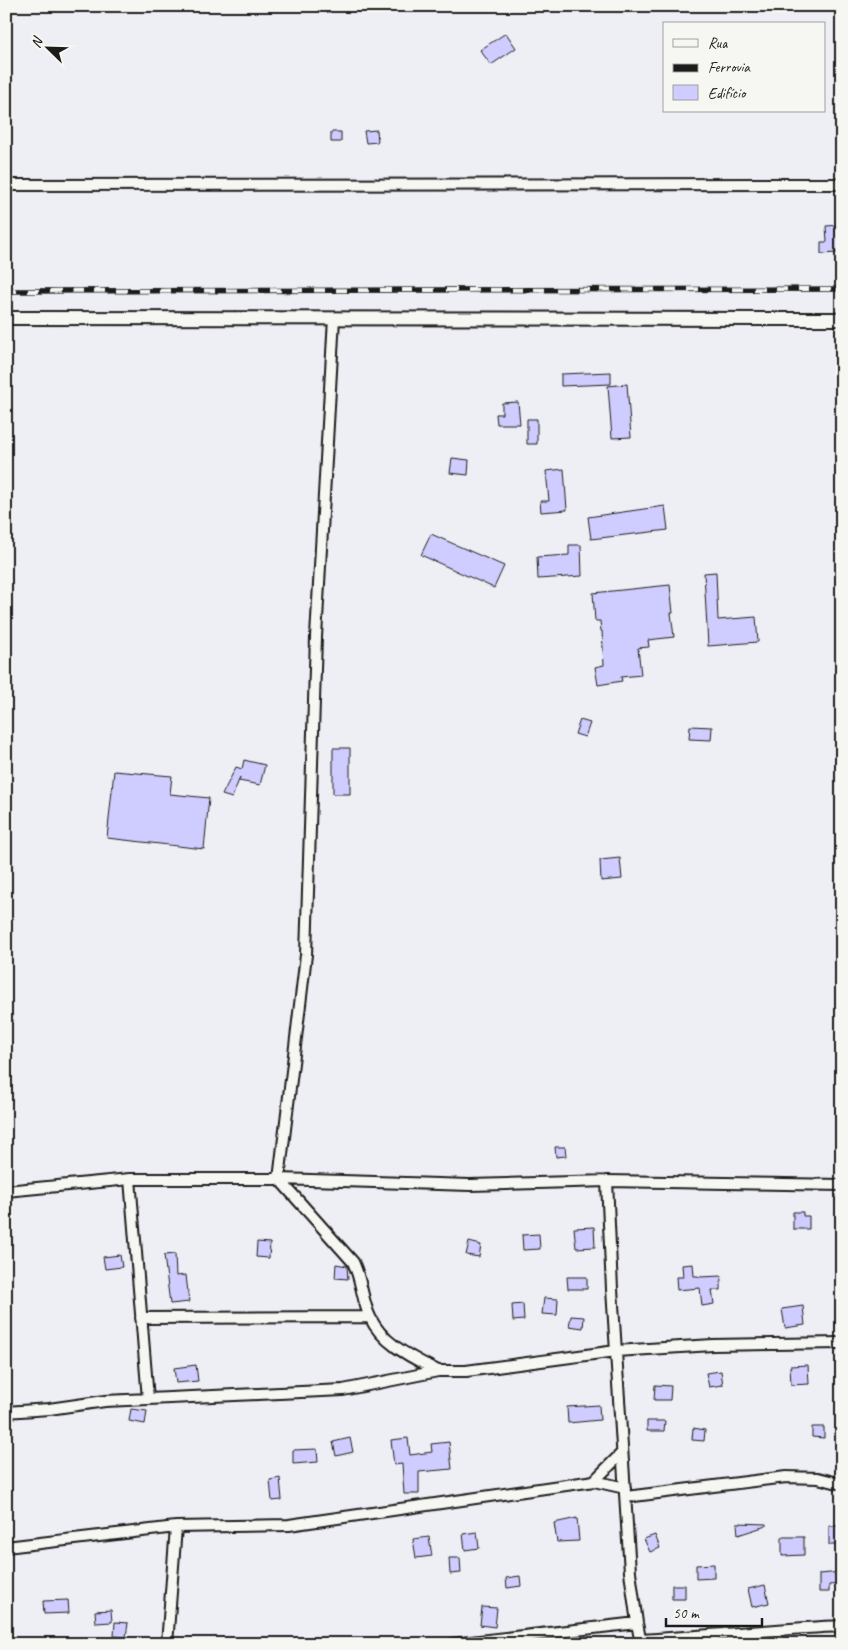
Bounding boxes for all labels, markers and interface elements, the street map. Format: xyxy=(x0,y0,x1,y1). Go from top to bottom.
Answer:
north arrow xyxy=(22,22,72,72)
legend xyxy=(663,22,826,112)
text: N xyxy=(27,34,47,50)
text: Rua xyxy=(708,34,728,53)
text: Ferrovia xyxy=(708,58,751,77)
text: Edifício xyxy=(708,84,747,103)
scale bar xyxy=(666,1595,762,1627)
text: 50 m xyxy=(673,1604,700,1623)

